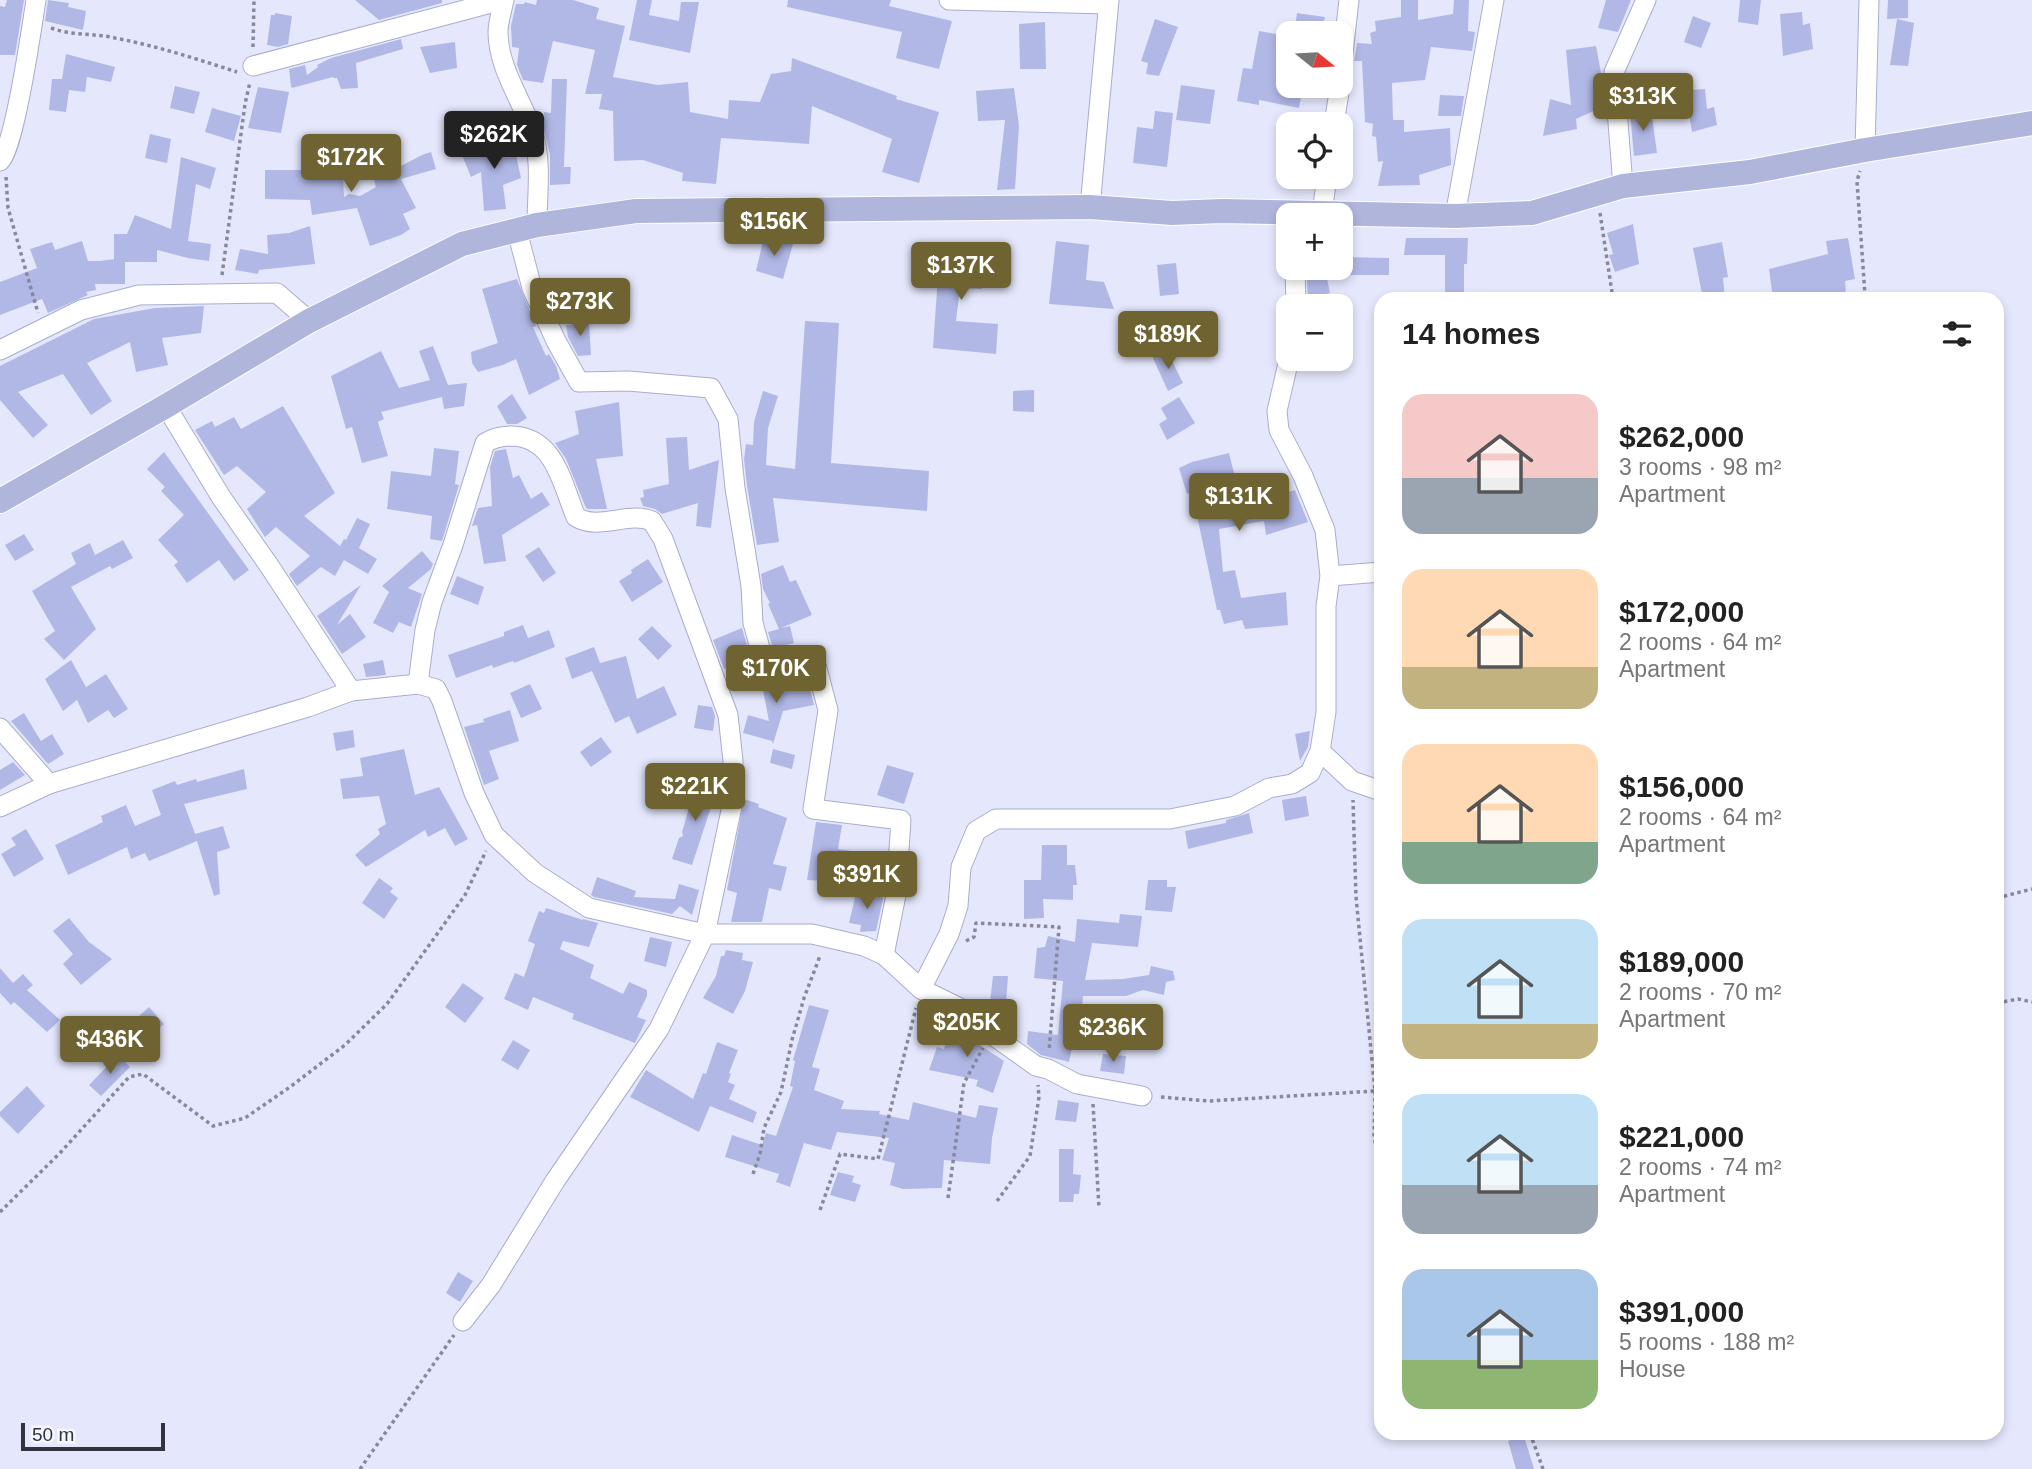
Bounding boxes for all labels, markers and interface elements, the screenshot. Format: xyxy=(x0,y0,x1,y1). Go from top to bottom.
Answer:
north arrow xyxy=(1276,21,1353,98)
map controls xyxy=(1276,21,1353,371)
pin: $313K xyxy=(1594,74,1692,133)
text: $313K xyxy=(1609,83,1677,109)
pin: $262K xyxy=(445,111,543,171)
button: locate xyxy=(1276,112,1353,189)
text: $262K xyxy=(460,121,528,147)
pin: $172K xyxy=(302,134,400,194)
text: $172K xyxy=(317,144,385,170)
pin: $156K xyxy=(725,198,823,258)
button: + xyxy=(1276,203,1353,280)
text: $156K xyxy=(740,208,808,234)
pin: $137K xyxy=(912,243,1010,302)
text: $137K xyxy=(927,252,995,278)
pin: $273K xyxy=(531,278,629,338)
text: $273K xyxy=(546,288,614,314)
button: − xyxy=(1276,294,1353,371)
pin: $189K xyxy=(1119,312,1217,371)
icon: filters xyxy=(1938,315,1976,353)
text: 14 homes xyxy=(1402,317,1540,350)
text: $189K xyxy=(1134,321,1202,347)
text: $262,000 xyxy=(1619,420,1744,453)
icon: home xyxy=(1458,422,1542,506)
text: 3 rooms · 98 m² xyxy=(1619,454,1781,480)
pin: $131K xyxy=(1190,474,1288,533)
text: Apartment xyxy=(1619,481,1725,507)
text: $131K xyxy=(1205,483,1273,509)
text: $172,000 xyxy=(1619,595,1744,628)
icon: home xyxy=(1458,597,1542,681)
text: 2 rooms · 64 m² xyxy=(1619,629,1781,655)
pin: $170K xyxy=(727,646,825,705)
text: $170K xyxy=(742,655,810,681)
text: Apartment xyxy=(1619,656,1725,682)
pin: $221K xyxy=(646,764,744,823)
text: $156,000 xyxy=(1619,770,1744,803)
icon: home xyxy=(1458,772,1542,856)
text: $221K xyxy=(661,773,729,799)
text: 2 rooms · 64 m² xyxy=(1619,804,1781,830)
text: Apartment xyxy=(1619,831,1725,857)
pin: $391K xyxy=(818,852,916,911)
text: $391K xyxy=(833,861,901,887)
text: $189,000 xyxy=(1619,945,1744,978)
icon: home xyxy=(1458,947,1542,1031)
text: 2 rooms · 70 m² xyxy=(1619,979,1781,1005)
pin: $205K xyxy=(918,1000,1016,1059)
pin: $236K xyxy=(1064,1004,1162,1064)
text: Apartment xyxy=(1619,1006,1725,1032)
text: $205K xyxy=(933,1009,1001,1035)
text: $236K xyxy=(1079,1014,1147,1040)
pin: $436K xyxy=(61,1016,159,1076)
text: $436K xyxy=(76,1026,144,1052)
text: $221,000 xyxy=(1619,1120,1744,1153)
icon: home xyxy=(1458,1122,1542,1206)
text: 2 rooms · 74 m² xyxy=(1619,1154,1781,1180)
text: Apartment xyxy=(1619,1181,1725,1207)
text: $391,000 xyxy=(1619,1295,1744,1328)
icon: home xyxy=(1458,1297,1542,1381)
text: 5 rooms · 188 m² xyxy=(1619,1329,1794,1355)
text: House xyxy=(1619,1356,1685,1382)
scale bar xyxy=(21,1420,164,1452)
text: 50 m xyxy=(32,1424,74,1445)

